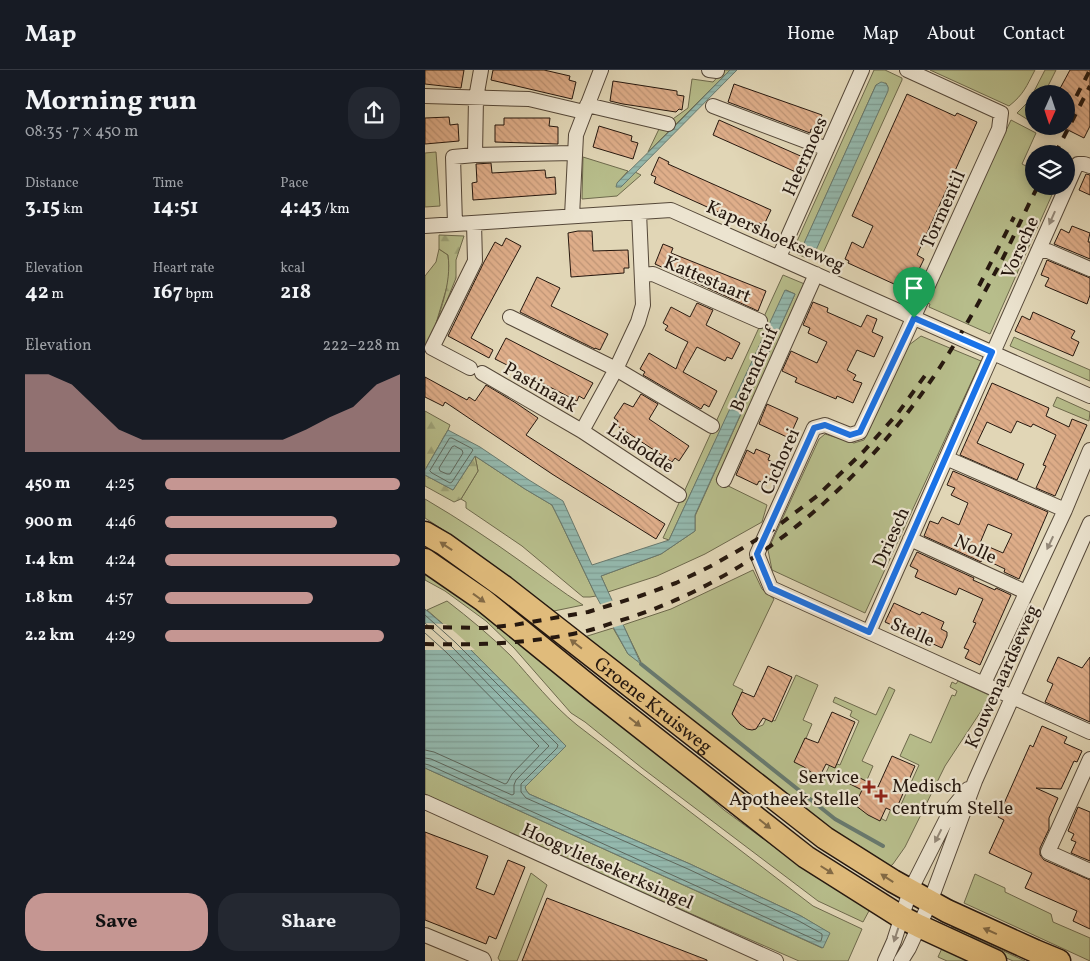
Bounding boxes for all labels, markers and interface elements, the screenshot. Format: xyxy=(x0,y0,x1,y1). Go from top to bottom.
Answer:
text: Map xyxy=(25,18,76,52)
text: Home xyxy=(787,22,835,47)
text: Map xyxy=(863,22,899,47)
text: About xyxy=(927,22,975,47)
text: Contact xyxy=(1003,22,1065,47)
text: Morning run xyxy=(25,82,197,121)
north arrow xyxy=(1025,85,1075,135)
map controls xyxy=(1025,85,1075,195)
button: share xyxy=(348,87,400,139)
street label: Heermoes xyxy=(777,113,835,201)
text: 08:35 · 7 × 450 m xyxy=(25,121,138,143)
button: layers xyxy=(1025,145,1075,195)
street label: Tormentil xyxy=(915,166,973,253)
text: Distance xyxy=(25,174,79,193)
text: Time xyxy=(153,174,183,193)
text: Pace xyxy=(280,174,308,193)
text: 3.15 xyxy=(25,193,60,222)
text: 14:51 xyxy=(153,193,198,222)
text: 4:43 xyxy=(280,193,322,222)
street label: Kapershoekseweg xyxy=(702,195,849,279)
text: km xyxy=(60,200,83,219)
text: /km xyxy=(322,200,350,219)
one-way arrow xyxy=(1048,211,1056,225)
street label: Vorsche xyxy=(996,212,1046,283)
street label: Kattestaart xyxy=(660,250,755,310)
text: Elevation xyxy=(25,259,83,278)
text: Heart rate xyxy=(153,259,214,278)
text: kcal xyxy=(280,259,305,278)
pin xyxy=(893,267,935,318)
icon: arrive xyxy=(900,274,928,302)
text: 42 xyxy=(25,278,49,307)
text: 167 xyxy=(153,278,183,307)
text: 218 xyxy=(280,278,311,307)
text: m xyxy=(49,285,64,304)
text: bpm xyxy=(183,285,214,304)
street label: Berendruif xyxy=(724,322,786,417)
text: Elevation xyxy=(25,335,92,357)
text: 222–228 m xyxy=(322,335,400,357)
street label: Pastinaak xyxy=(498,356,582,419)
street label: Lisdodde xyxy=(601,417,679,480)
street label: Cichorei xyxy=(755,424,807,499)
text: 450 m xyxy=(25,473,71,495)
text: 4:25 xyxy=(105,473,135,495)
street label: Driesch xyxy=(867,503,917,572)
text: 900 m xyxy=(25,511,73,533)
text: 4:46 xyxy=(105,511,136,533)
street label: Nolle xyxy=(950,529,1001,571)
one-way arrow xyxy=(1045,536,1053,550)
one-way arrow xyxy=(439,541,453,550)
text: 1.4 km xyxy=(25,549,74,571)
text: 4:24 xyxy=(105,549,136,571)
text: 1.8 km xyxy=(25,587,73,609)
text: 4:57 xyxy=(105,587,134,609)
one-way arrow xyxy=(473,593,486,603)
street label: Kouwenaardseweg xyxy=(959,601,1046,753)
street label: Stelle xyxy=(886,612,939,654)
text: 2.2 km xyxy=(25,625,75,647)
text: 4:29 xyxy=(105,625,135,647)
one-way arrow xyxy=(570,638,583,649)
street label: Groene Kruisweg xyxy=(588,651,717,760)
one-way arrow xyxy=(628,717,641,728)
place label: Service Apotheek Stelle xyxy=(729,765,859,813)
place label: Medisch centrum Stelle xyxy=(892,774,1013,822)
marker: Service Apotheek Stelle xyxy=(863,781,875,793)
marker: Medisch centrum Stelle xyxy=(874,789,888,803)
street label: Hoogvlietsekerksingel xyxy=(517,817,697,917)
one-way arrow xyxy=(759,819,772,830)
one-way arrow xyxy=(934,829,942,843)
one-way arrow xyxy=(821,865,834,875)
one-way arrow xyxy=(881,873,894,882)
button: Save xyxy=(25,893,208,951)
button: Share xyxy=(218,893,400,951)
one-way arrow xyxy=(983,927,997,935)
one-way arrow xyxy=(891,928,899,943)

